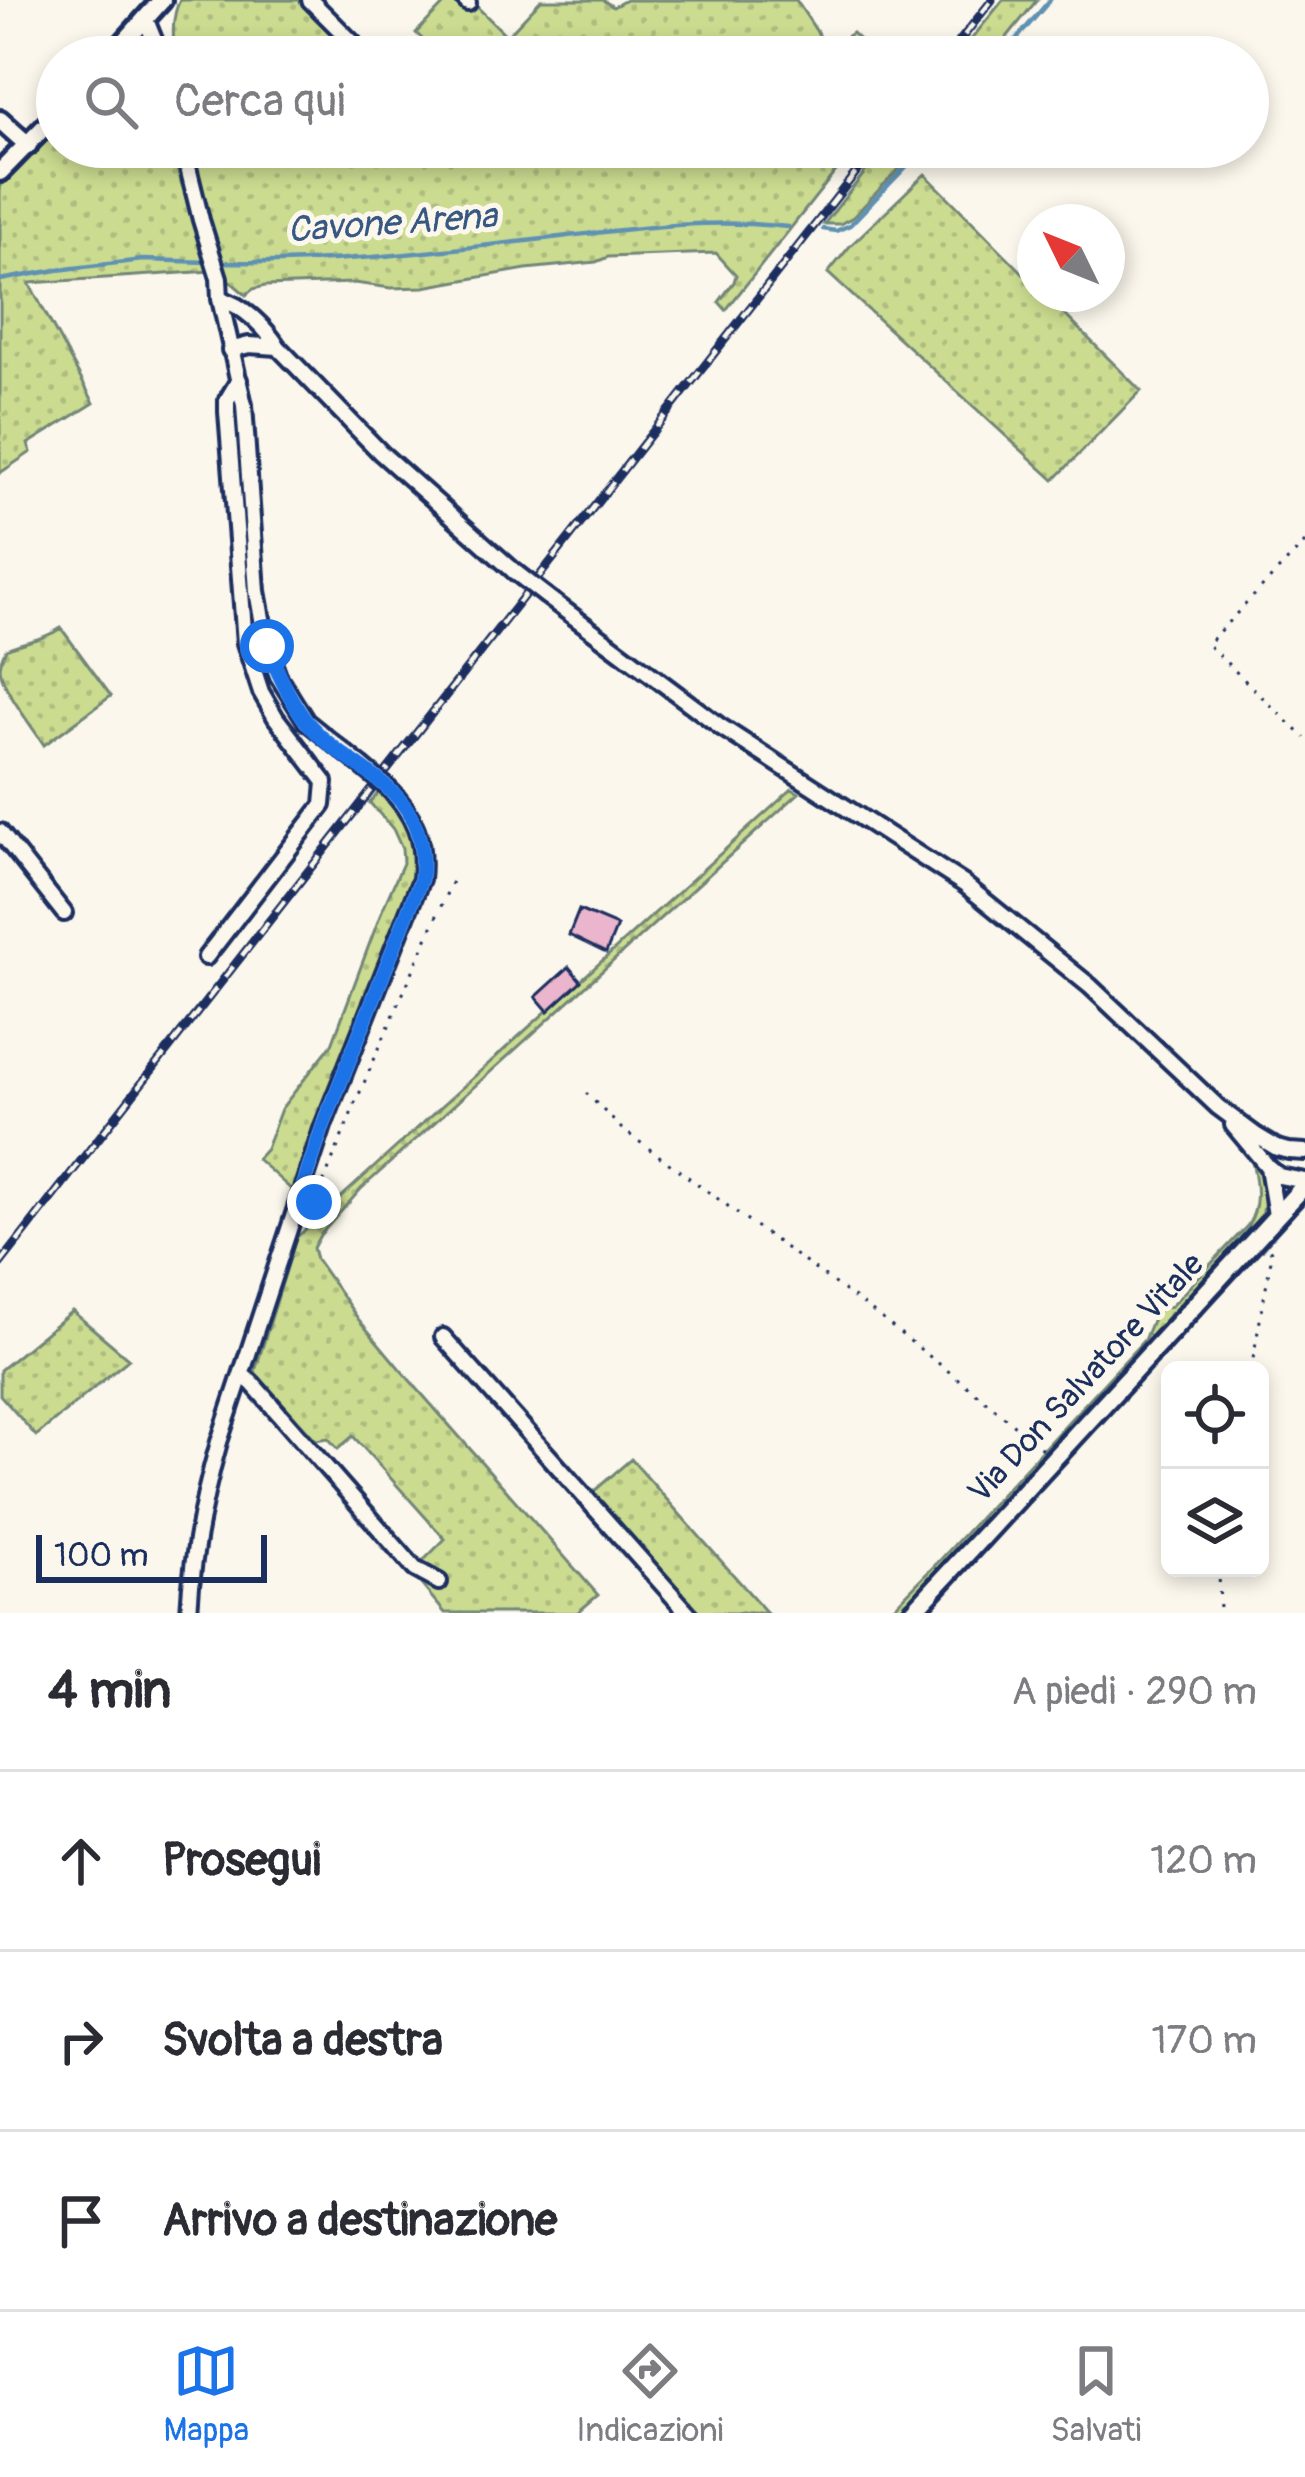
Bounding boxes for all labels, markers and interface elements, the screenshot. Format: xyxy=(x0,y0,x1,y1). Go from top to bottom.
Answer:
search box xyxy=(36,36,1269,168)
icon: search xyxy=(78,69,144,135)
text: Cerca qui xyxy=(174,74,345,130)
water label: Cavone Arena xyxy=(286,193,500,253)
north arrow xyxy=(1017,204,1125,312)
route start xyxy=(240,619,294,673)
route end xyxy=(287,1175,341,1229)
street label: Via Don Salvatore Vitale xyxy=(959,1244,1213,1512)
map controls xyxy=(1161,1361,1269,1577)
button: locate xyxy=(1161,1361,1269,1469)
button: layers xyxy=(1161,1469,1269,1577)
scale bar xyxy=(36,1529,267,1582)
text: 100 m xyxy=(54,1535,148,1576)
text: 4 min xyxy=(48,1659,171,1723)
text: A piedi · 290 m xyxy=(1011,1667,1257,1716)
icon: ahead xyxy=(48,1828,114,1894)
text: Prosegui xyxy=(162,1833,321,1889)
text: 120 m xyxy=(1150,1836,1257,1885)
icon: right xyxy=(48,2008,114,2074)
text: Svolta a destra xyxy=(162,2013,443,2069)
text: 170 m xyxy=(1151,2016,1257,2065)
icon: arrive xyxy=(48,2188,114,2254)
text: Arrivo a destinazione xyxy=(162,2193,557,2249)
tab: Mappa xyxy=(164,2338,249,2451)
tab: Indicazioni xyxy=(576,2338,723,2451)
tab: Salvati xyxy=(1051,2338,1141,2451)

